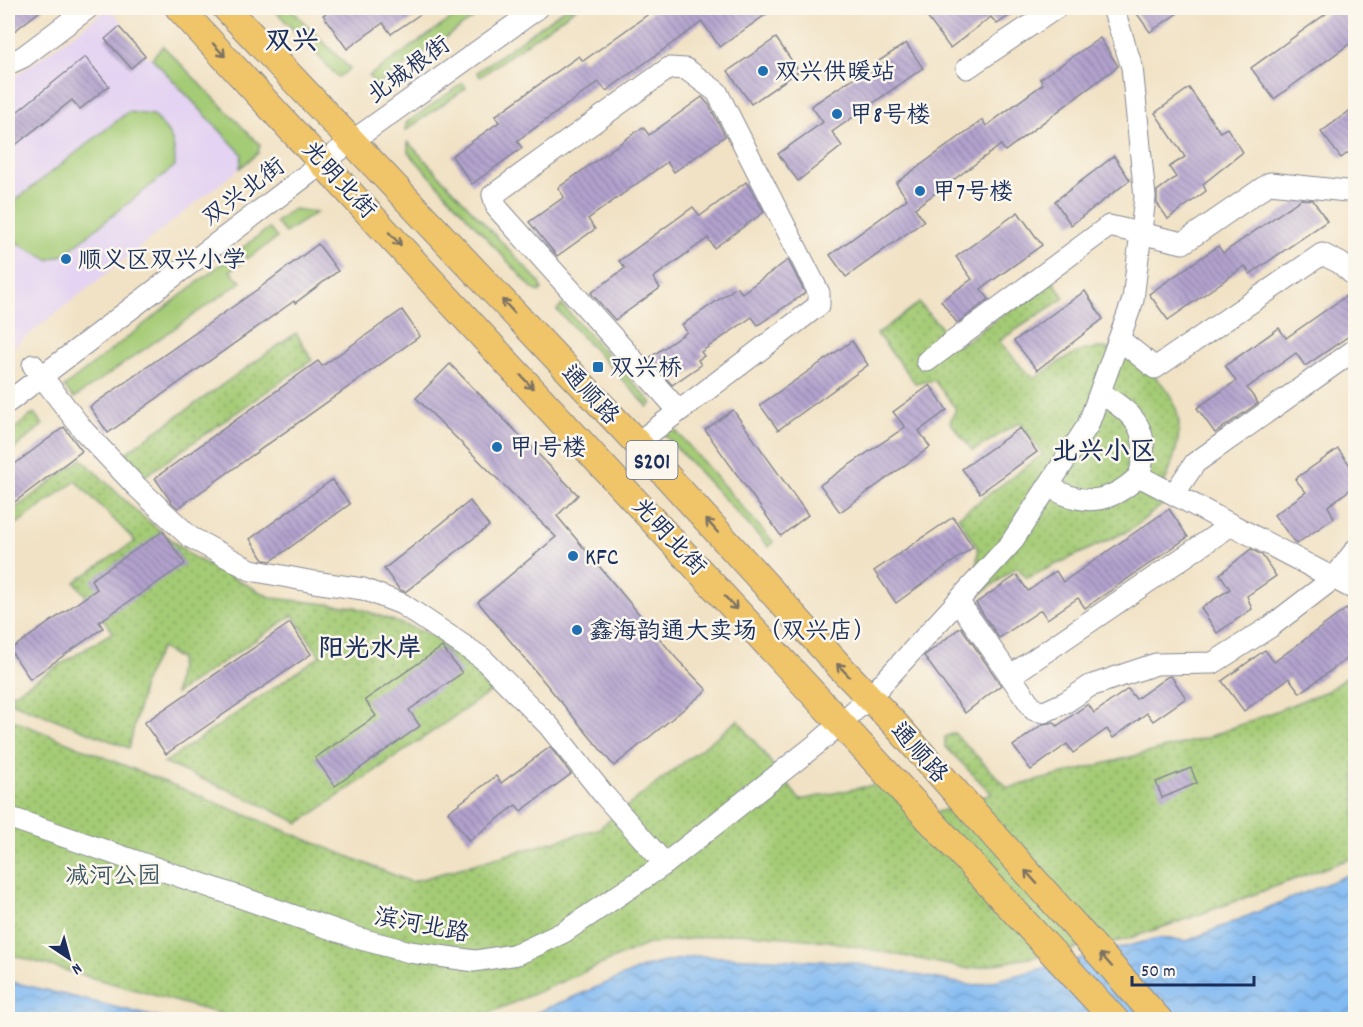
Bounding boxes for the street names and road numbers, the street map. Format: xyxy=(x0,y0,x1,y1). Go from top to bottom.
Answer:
street label: 北城根街 xyxy=(361,29,459,113)
street label: 光明北街 xyxy=(293,134,383,228)
street label: 双兴北街 xyxy=(196,151,293,236)
street label: 通顺路 xyxy=(552,358,626,434)
road number: S201 xyxy=(626,441,678,479)
street label: 光明北街 xyxy=(623,491,713,585)
street label: 通顺路 xyxy=(881,716,954,792)
street label: 滨河北路 xyxy=(371,901,472,953)

